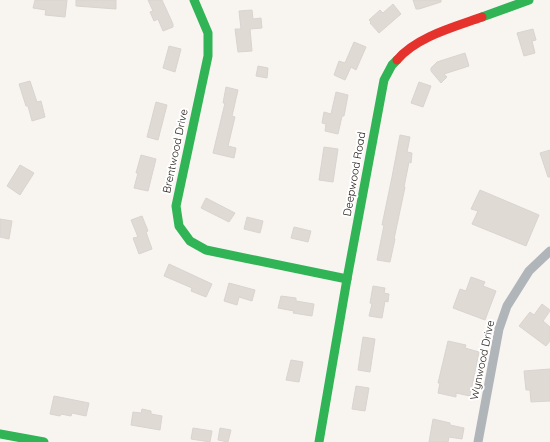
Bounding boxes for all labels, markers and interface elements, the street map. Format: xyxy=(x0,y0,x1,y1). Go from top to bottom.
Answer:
street label: Brentwood Drive xyxy=(159,108,191,194)
street label: Deepwood Road xyxy=(340,131,368,217)
street label: Wynwood Drive xyxy=(467,319,497,401)

